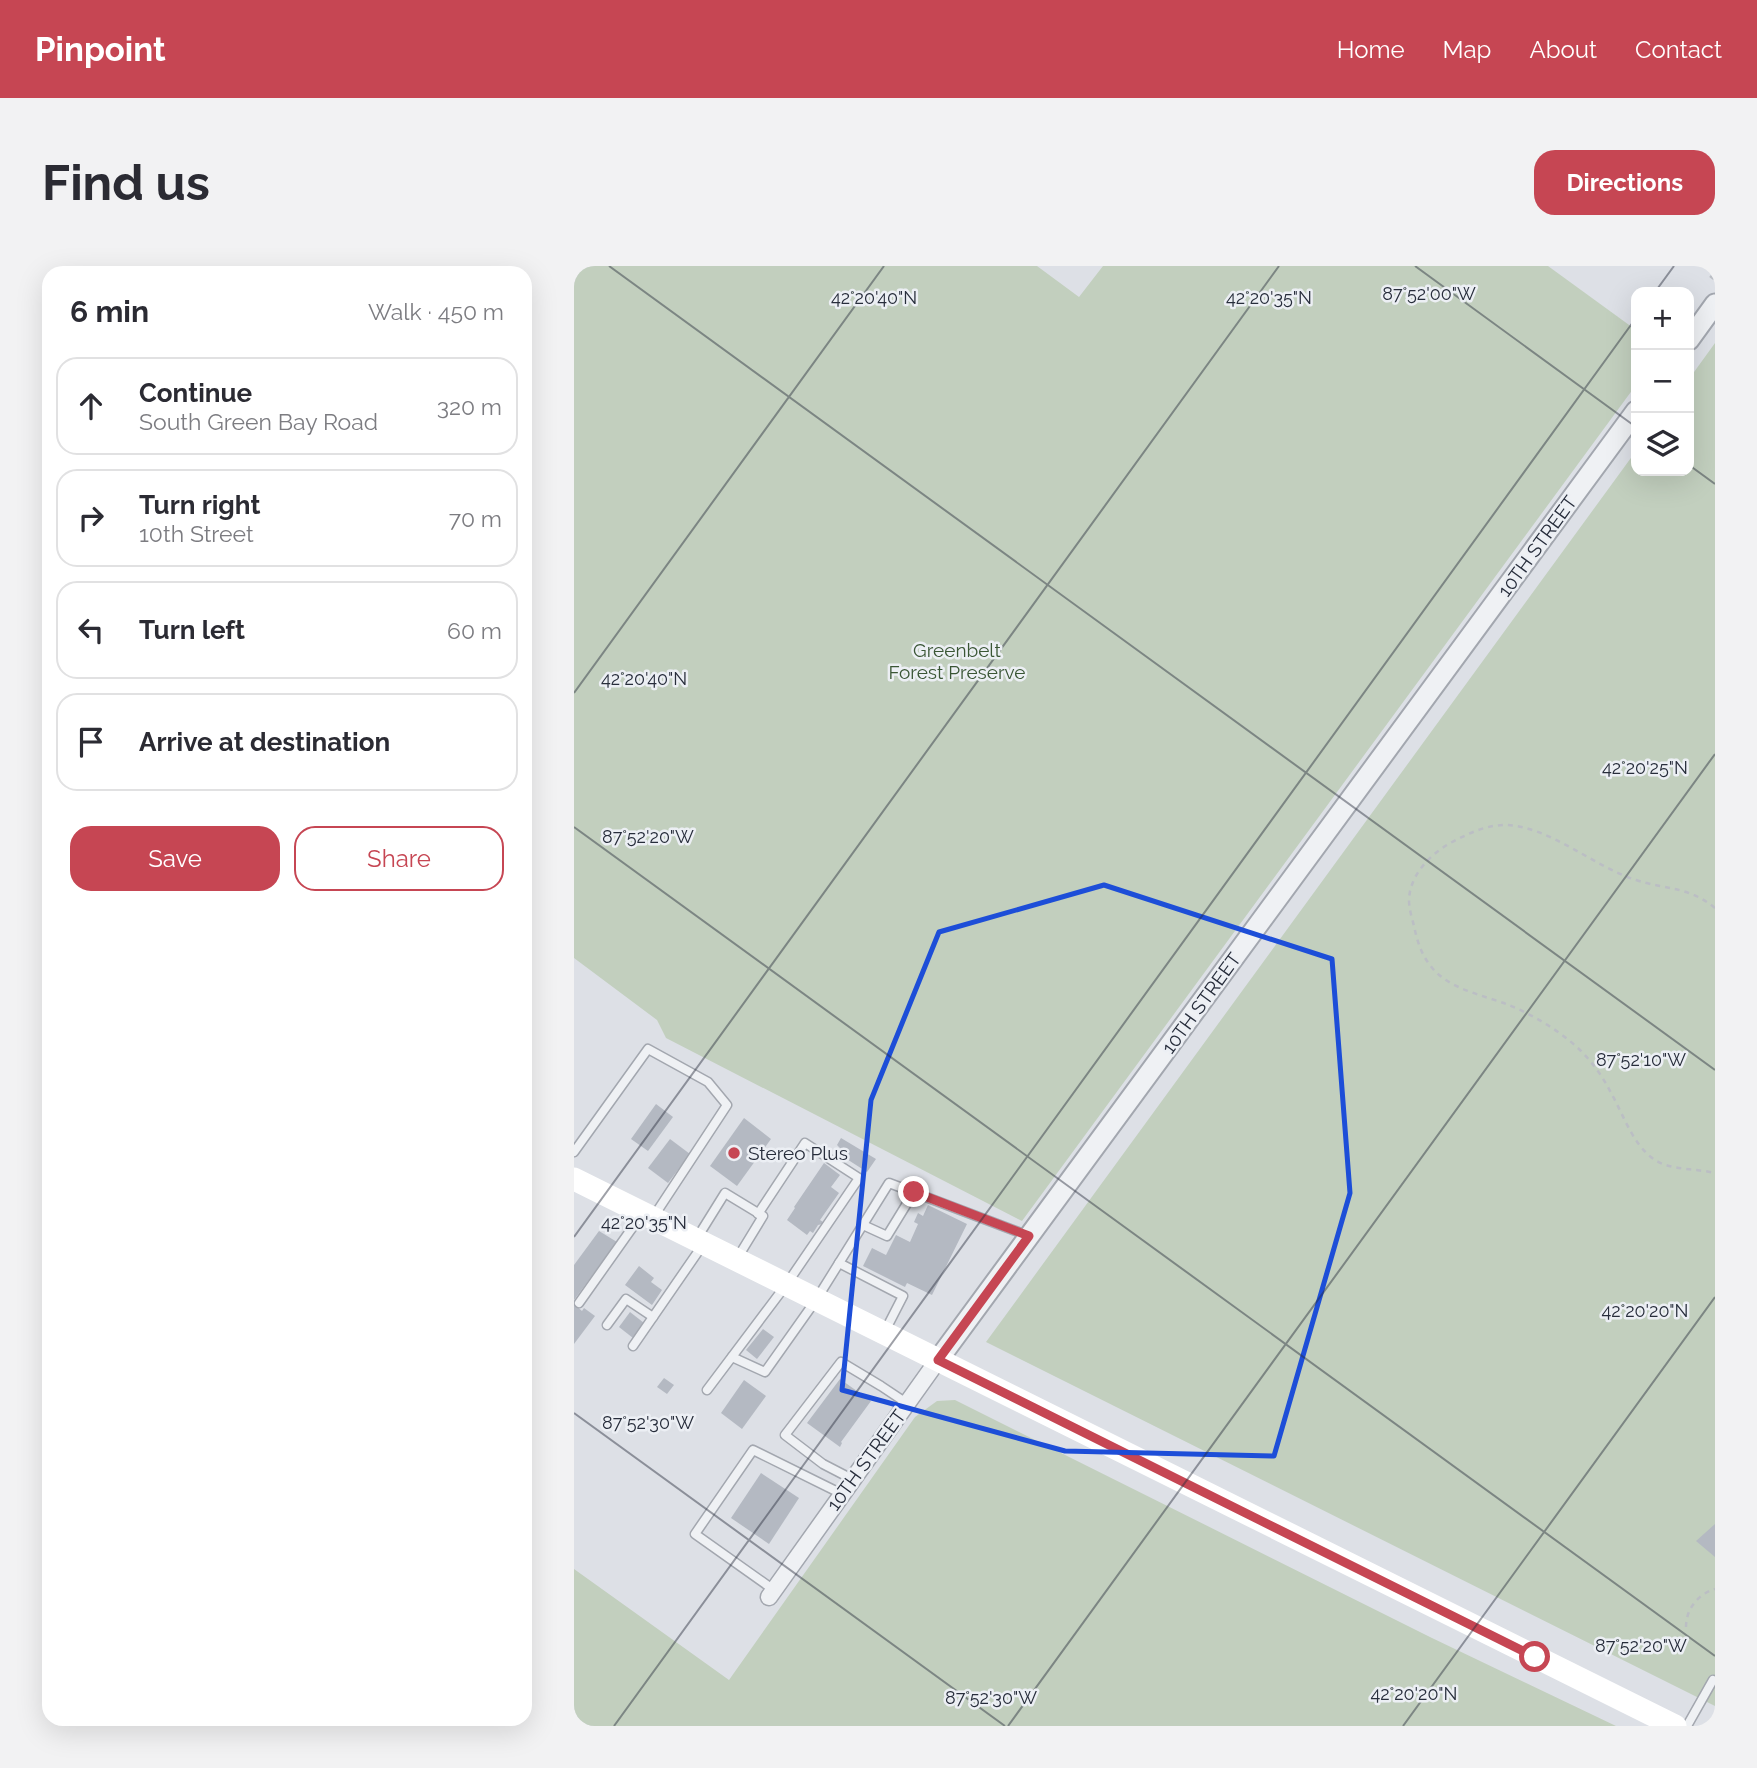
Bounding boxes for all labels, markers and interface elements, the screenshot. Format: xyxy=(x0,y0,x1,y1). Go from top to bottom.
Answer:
text: Pinpoint xyxy=(35,30,166,69)
text: Home xyxy=(1337,35,1405,64)
text: Map xyxy=(1443,35,1491,64)
text: About xyxy=(1529,35,1597,64)
text: Contact xyxy=(1635,35,1722,64)
button: Directions xyxy=(1534,150,1715,215)
text: Find us xyxy=(42,154,210,211)
text: 87°52'00"W xyxy=(1382,283,1476,304)
text: 42°20'40"N xyxy=(831,287,917,308)
text: 42°20'35"N xyxy=(1226,287,1312,308)
map controls xyxy=(1631,287,1694,476)
button: + xyxy=(1631,287,1694,350)
text: 6 min xyxy=(70,294,149,329)
text: Walk · 450 m xyxy=(368,298,504,325)
button: − xyxy=(1631,350,1694,413)
text: Continue xyxy=(139,378,252,408)
icon: ahead xyxy=(72,387,110,425)
text: 320 m xyxy=(437,393,502,420)
text: South Green Bay Road xyxy=(139,408,378,435)
button: layers xyxy=(1631,413,1694,476)
text: Turn right xyxy=(139,490,260,520)
street label: 10TH STREET xyxy=(1493,491,1581,601)
icon: right xyxy=(72,499,110,537)
text: 70 m xyxy=(449,505,502,532)
text: 10th Street xyxy=(139,520,254,547)
icon: left xyxy=(72,611,110,649)
text: Turn left xyxy=(139,615,245,645)
text: 60 m xyxy=(447,617,502,644)
park label: Greenbelt Forest Preserve xyxy=(888,639,1026,683)
text: 42°20'40"N xyxy=(601,668,687,689)
icon: arrive xyxy=(72,723,110,761)
text: Arrive at destination xyxy=(139,727,390,757)
text: 42°20'25"N xyxy=(1602,757,1688,778)
button: Save xyxy=(70,826,280,891)
button: Share xyxy=(294,826,504,891)
text: 87°52'20"W xyxy=(602,826,694,847)
street label: 10TH STREET xyxy=(1157,948,1245,1058)
text: 87°52'10"W xyxy=(1596,1049,1686,1070)
place label: Stereo Plus xyxy=(748,1142,848,1164)
marker: Stereo Plus xyxy=(726,1145,742,1161)
route end xyxy=(898,1176,929,1207)
text: 42°20'35"N xyxy=(601,1212,687,1233)
text: 42°20'20"N xyxy=(1601,1300,1689,1321)
street label: 10TH STREET xyxy=(822,1405,910,1515)
text: 87°52'30"W xyxy=(602,1412,694,1433)
text: 87°52'20"W xyxy=(1595,1635,1687,1656)
route start xyxy=(1519,1641,1550,1672)
text: 42°20'20"N xyxy=(1370,1683,1458,1704)
text: 87°52'30"W xyxy=(945,1687,1037,1708)

